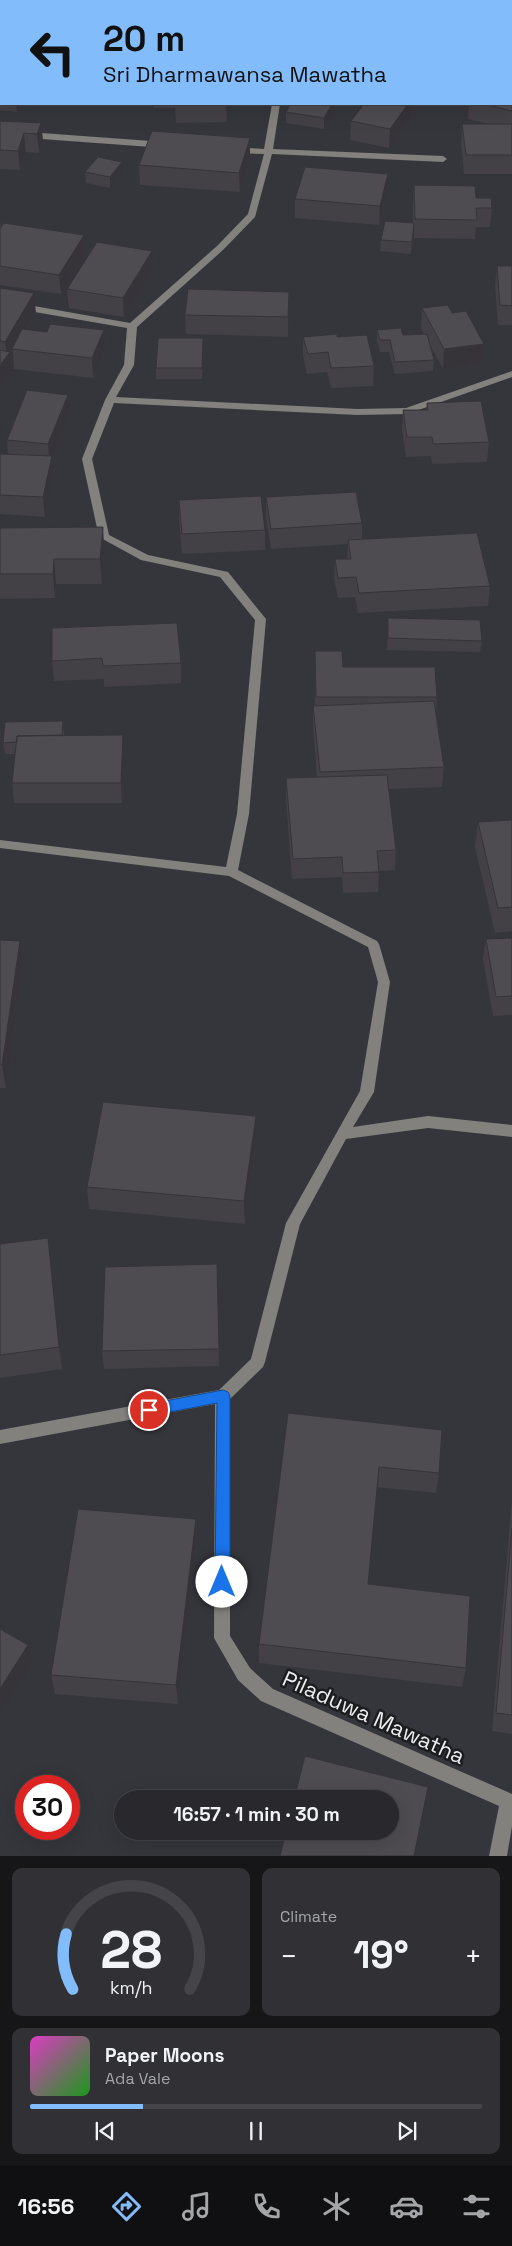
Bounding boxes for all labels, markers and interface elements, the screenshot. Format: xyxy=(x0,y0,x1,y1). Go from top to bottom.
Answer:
text: 20 m xyxy=(103,17,185,61)
icon: left xyxy=(20,20,85,85)
text: Sri Dharmawansa Mawatha xyxy=(103,60,387,88)
pin xyxy=(128,1389,170,1431)
icon: arrive xyxy=(135,1396,163,1424)
position arrow xyxy=(195,1555,247,1607)
street label: Piladuwa Mawatha xyxy=(278,1664,470,1770)
speed limit sign: 30 xyxy=(15,1775,80,1840)
text: 16:57 · 1 min · 30 m xyxy=(173,1802,340,1827)
text: Climate xyxy=(280,1906,337,1927)
text: 28 xyxy=(100,1917,162,1983)
text: 19° xyxy=(353,1931,409,1979)
text: − xyxy=(280,1938,297,1974)
text: + xyxy=(465,1938,482,1974)
text: km/h xyxy=(110,1976,152,1999)
text: Paper Moons xyxy=(105,2043,224,2068)
text: Ada Vale xyxy=(105,2068,170,2089)
icon: previous xyxy=(91,2117,119,2145)
icon: pause xyxy=(242,2117,270,2145)
icon: next xyxy=(393,2117,421,2145)
icon: directions xyxy=(109,2189,144,2224)
icon: music xyxy=(179,2189,214,2224)
icon: phone xyxy=(249,2189,284,2224)
icon: climate xyxy=(319,2189,354,2224)
icon: car xyxy=(389,2189,424,2224)
icon: filters xyxy=(459,2189,494,2224)
text: 16:56 xyxy=(18,2192,74,2220)

